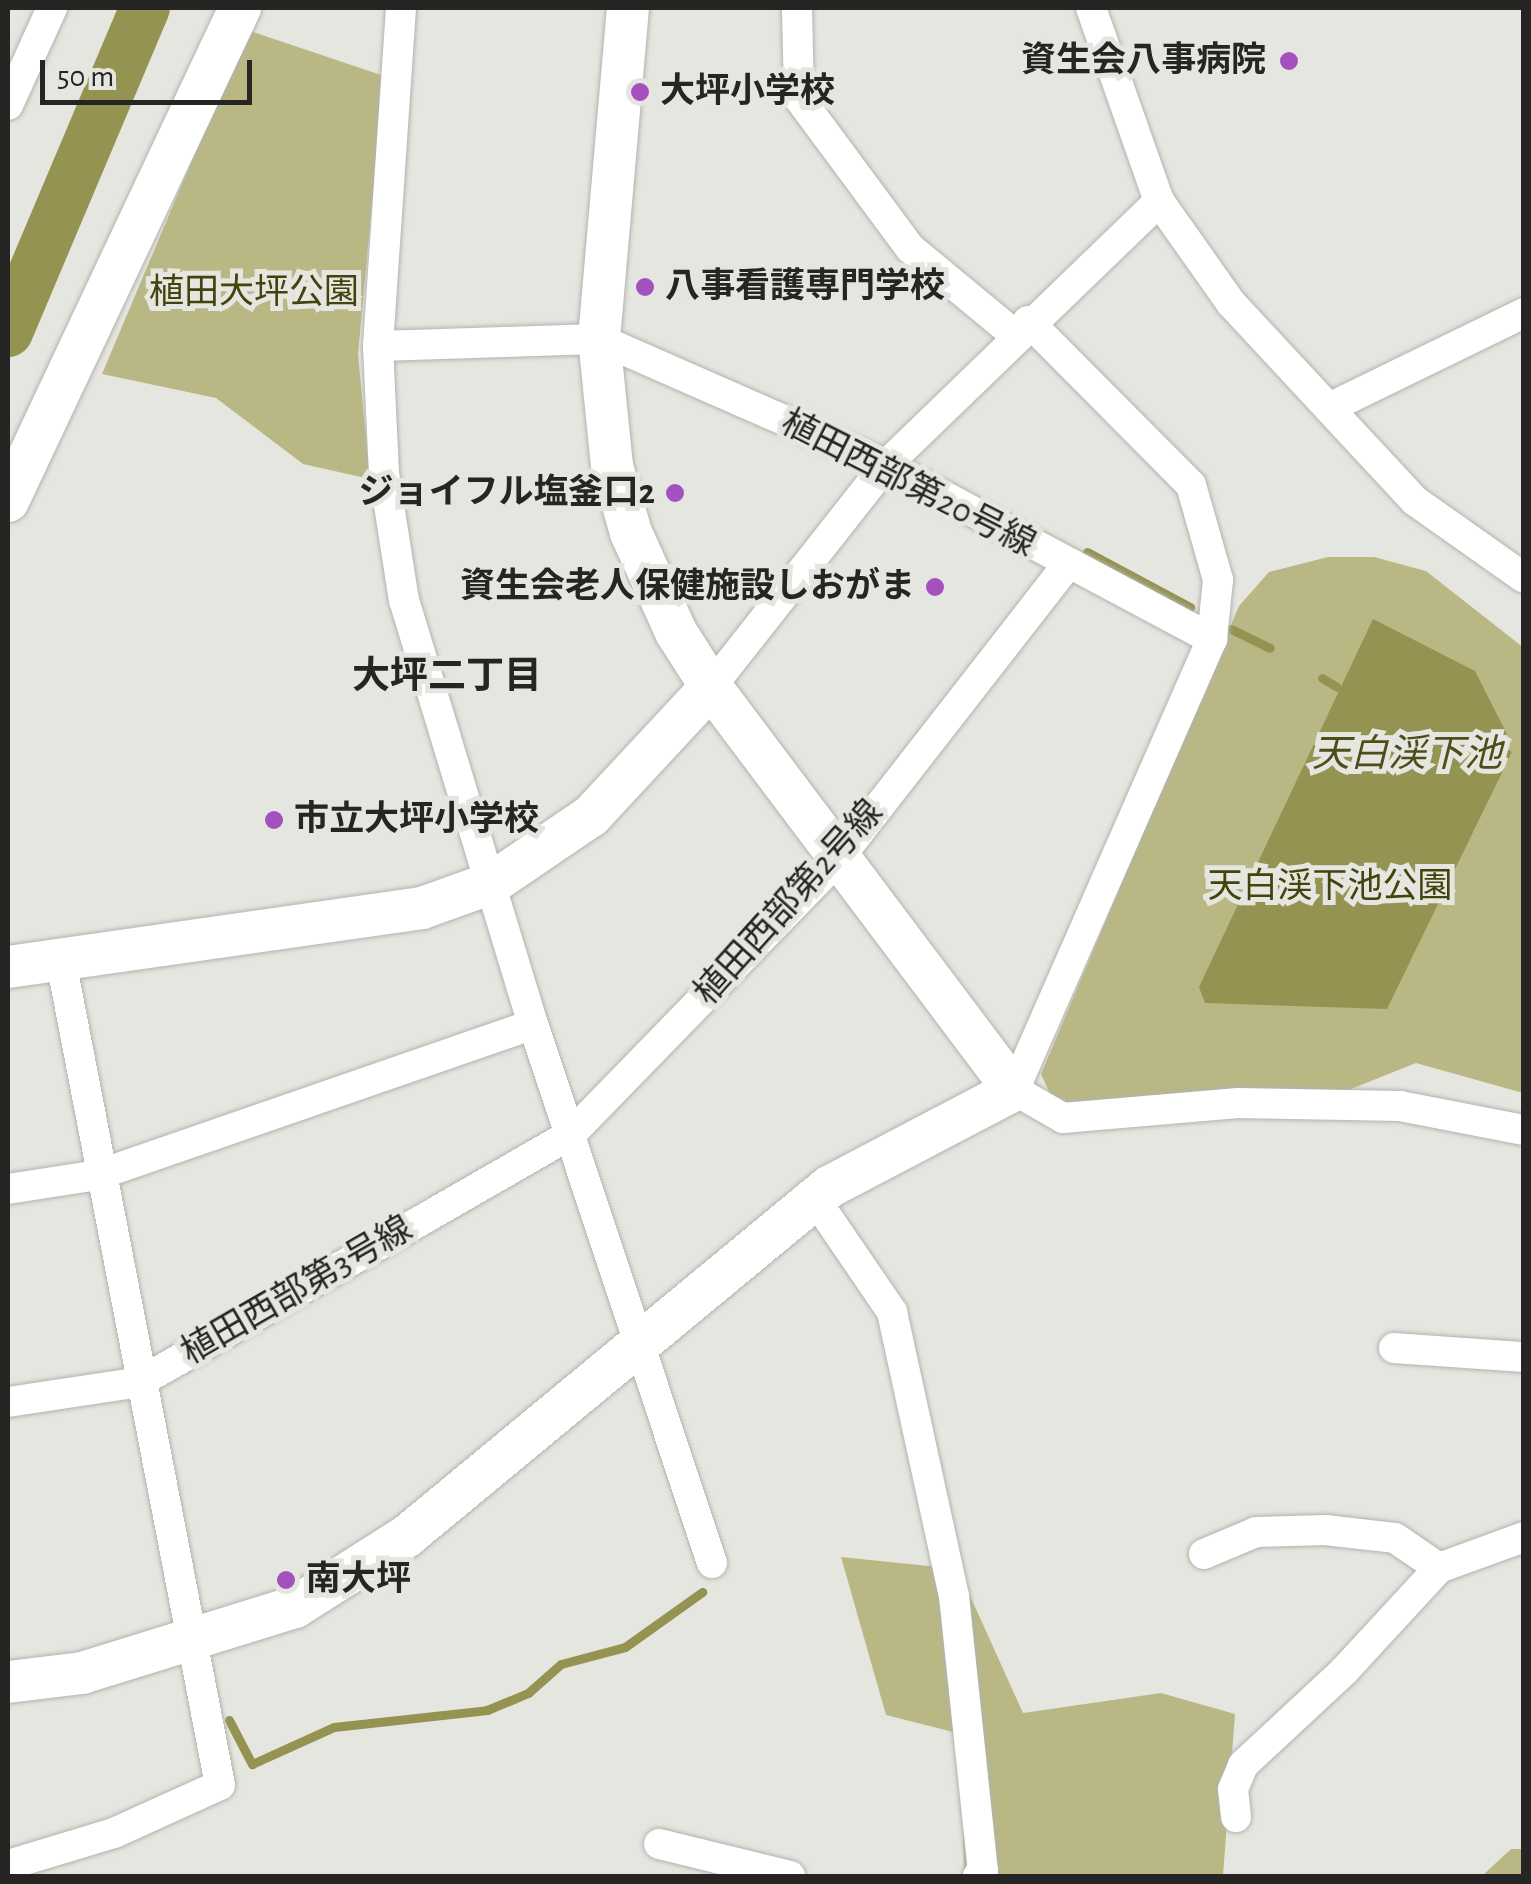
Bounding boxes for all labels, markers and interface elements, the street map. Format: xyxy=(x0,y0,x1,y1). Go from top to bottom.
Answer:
scale bar xyxy=(45,40,258,102)
place label: 資生会八事病院 xyxy=(1021,40,1266,82)
marker: 資生会八事病院 xyxy=(1276,48,1302,74)
text: 50 m xyxy=(57,62,114,92)
place label: 大坪小学校 xyxy=(660,71,835,113)
marker: 大坪小学校 xyxy=(629,81,651,103)
place label: 八事看護専門学校 xyxy=(665,266,945,308)
park label: 植田大坪公園 xyxy=(149,272,359,314)
marker: 八事看護専門学校 xyxy=(634,276,656,298)
street label: 植田西部第20号線 xyxy=(774,402,1042,566)
place label: ジョイフル塩釜口2 xyxy=(359,472,655,514)
marker: ジョイフル塩釜口2 xyxy=(664,482,686,504)
place label: 資生会老人保健施設しおがま xyxy=(460,566,915,608)
marker: 資生会老人保健施設しおがま xyxy=(924,576,946,598)
district label: 大坪二丁目 xyxy=(352,655,542,701)
water label: 天白渓下池 xyxy=(1312,733,1502,779)
street label: 植田西部第2号線 xyxy=(686,792,892,1014)
place label: 市立大坪小学校 xyxy=(294,799,539,841)
marker: 市立大坪小学校 xyxy=(263,809,285,831)
park label: 天白渓下池公園 xyxy=(1208,866,1452,908)
street label: 植田西部第3号線 xyxy=(174,1208,420,1374)
place label: 南大坪 xyxy=(306,1559,411,1601)
marker: 南大坪 xyxy=(275,1569,297,1591)

